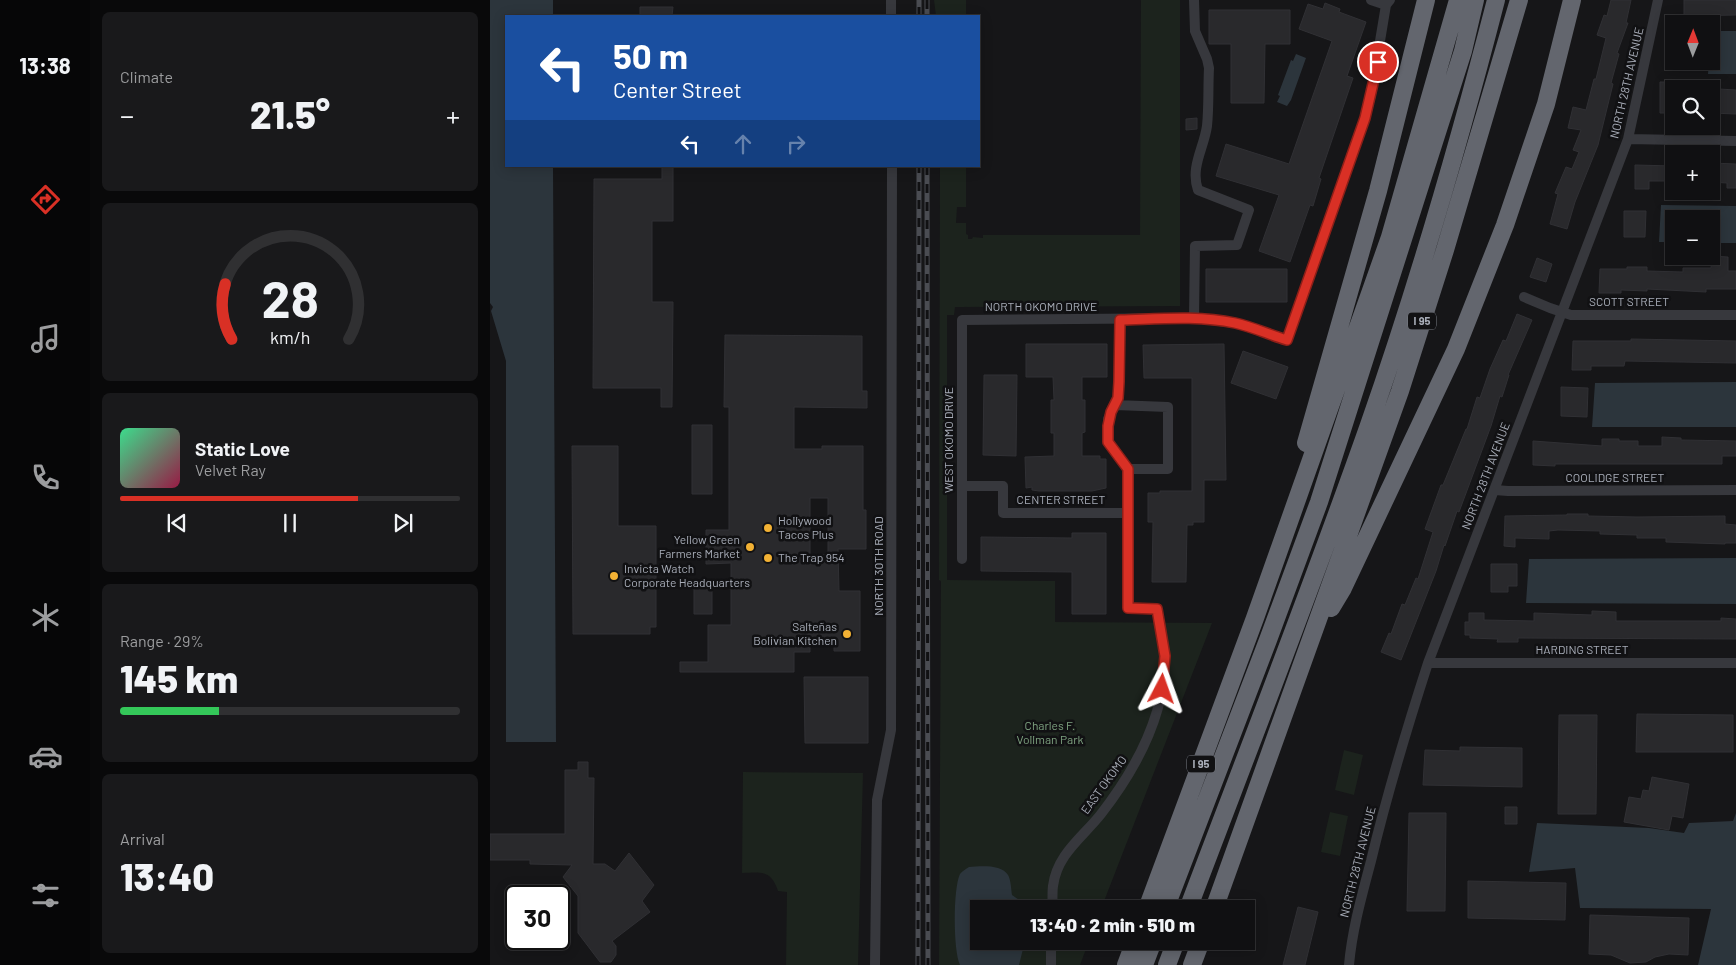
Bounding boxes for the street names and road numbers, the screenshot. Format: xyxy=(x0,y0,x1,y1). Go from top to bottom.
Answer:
street label: NORTH 28TH AVENUE xyxy=(1606,26,1646,140)
street label: SCOTT STREET xyxy=(1589,294,1669,308)
street label: NORTH OKOMO DRIVE xyxy=(985,299,1097,313)
road number: I 95 xyxy=(1408,312,1436,330)
street label: WEST OKOMO DRIVE xyxy=(941,387,955,493)
street label: NORTH 28TH AVENUE xyxy=(1458,420,1512,531)
street label: COOLIDGE STREET xyxy=(1566,470,1665,484)
street label: CENTER STREET xyxy=(1017,492,1106,506)
street label: NORTH 30TH ROAD xyxy=(871,516,885,616)
street label: HARDING STREET xyxy=(1535,642,1629,656)
street label: EAST OKOMO xyxy=(1077,753,1129,816)
road number: I 95 xyxy=(1187,756,1215,772)
street label: NORTH 28TH AVENUE xyxy=(1336,805,1378,919)

